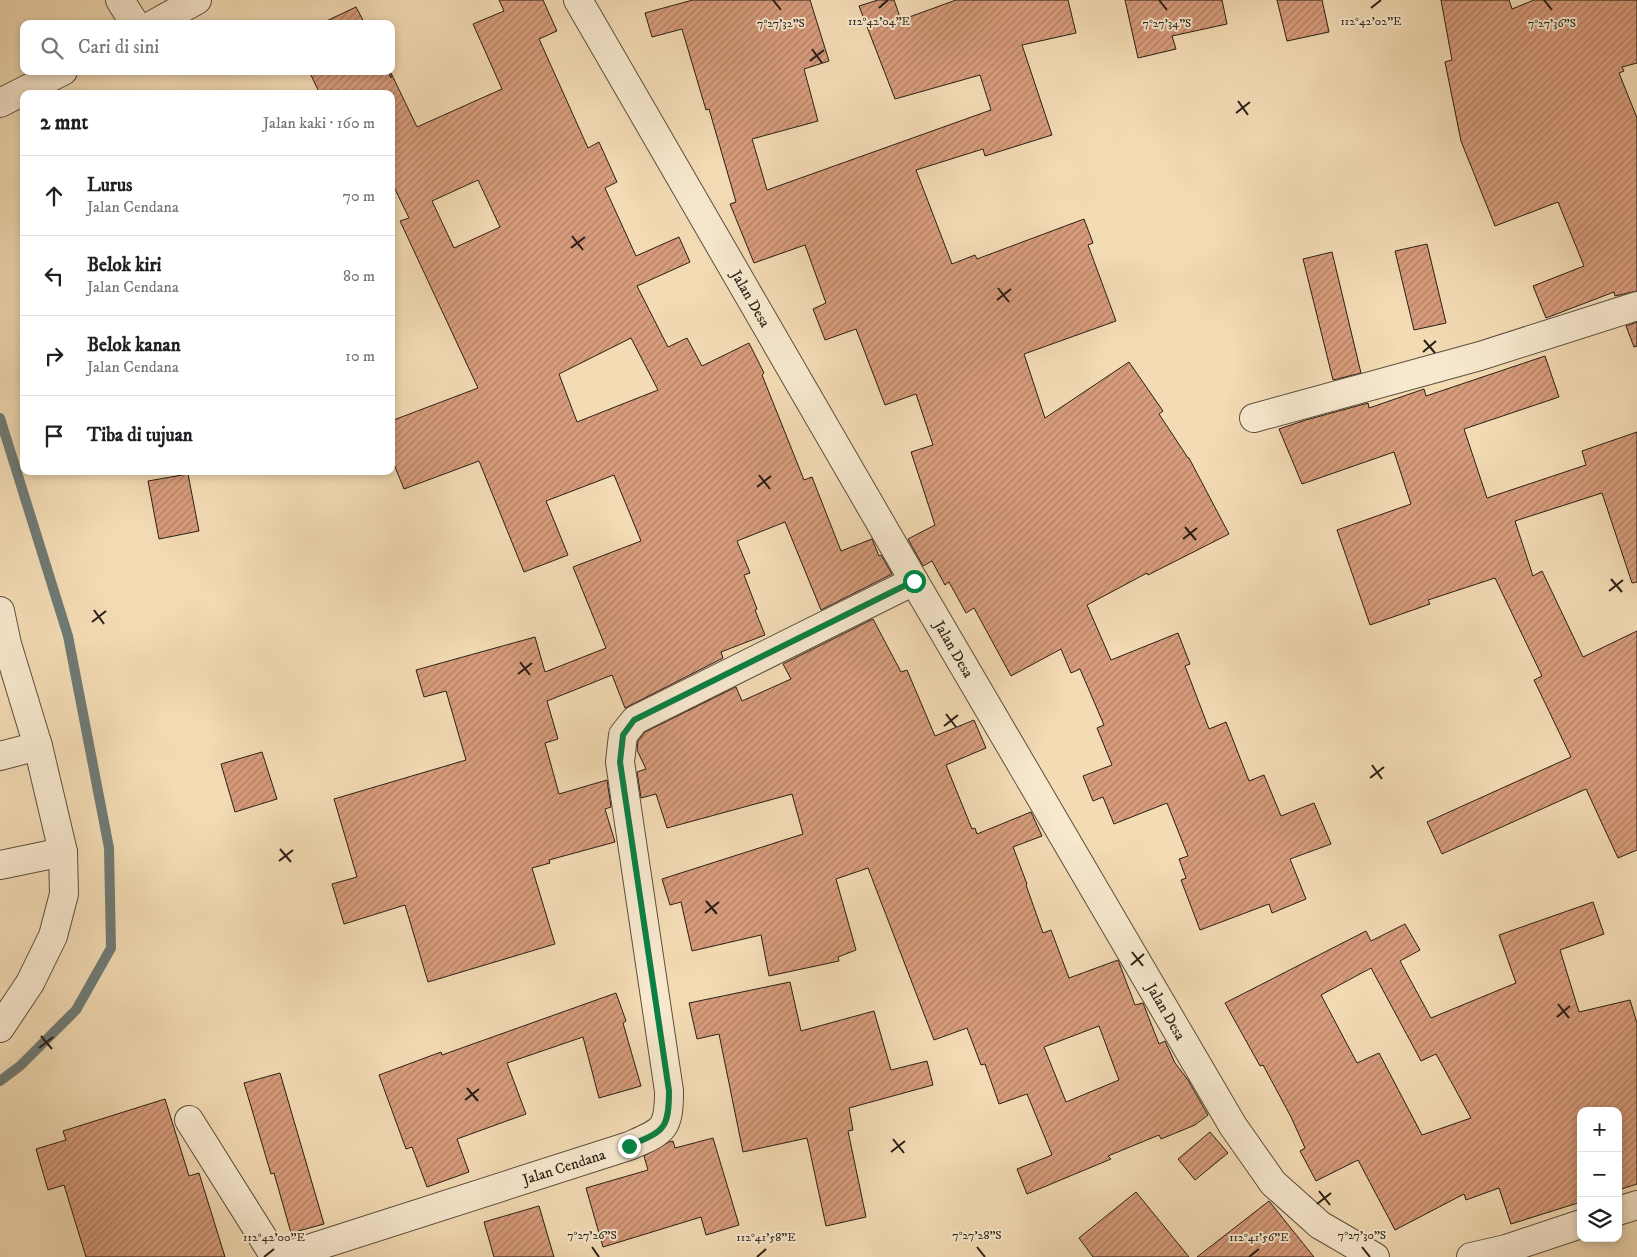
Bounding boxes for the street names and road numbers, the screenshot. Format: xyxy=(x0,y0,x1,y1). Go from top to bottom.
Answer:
street label: Jalan Desa xyxy=(725,265,775,331)
street label: Jalan Desa xyxy=(928,616,978,682)
street label: Jalan Desa xyxy=(1140,978,1190,1044)
street label: Jalan Cendana xyxy=(518,1145,609,1190)

